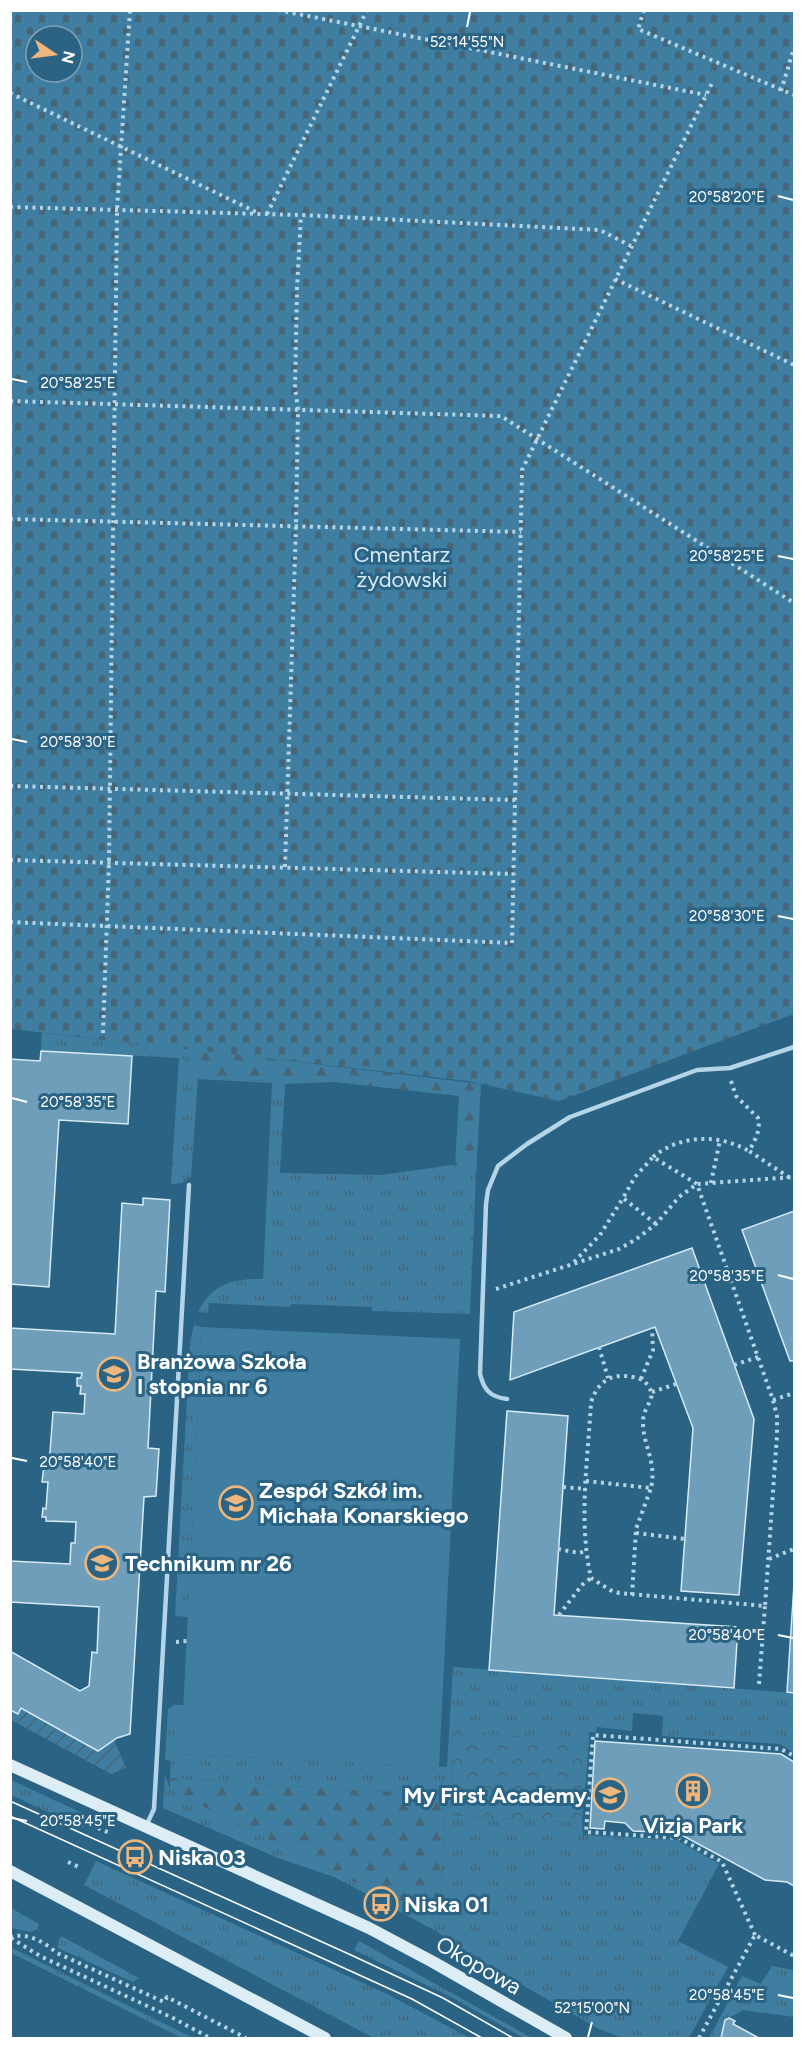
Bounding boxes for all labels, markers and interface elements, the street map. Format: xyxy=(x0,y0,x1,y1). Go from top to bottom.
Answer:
north arrow xyxy=(24,24,84,84)
text: 52°14'55"N xyxy=(430,33,504,51)
text: N xyxy=(57,49,79,65)
text: 20°58'20"E xyxy=(689,188,765,206)
text: 20°58'25"E xyxy=(40,374,116,392)
park label: Cmentarz żydowski xyxy=(354,541,450,593)
text: 20°58'25"E xyxy=(689,547,765,565)
text: 20°58'30"E xyxy=(40,733,116,751)
text: 20°58'30"E xyxy=(689,907,765,925)
text: 20°58'35"E xyxy=(41,1093,115,1111)
text: 20°58'35"E xyxy=(690,1267,764,1285)
place label: Branżowa Szkoła I stopnia nr 6 xyxy=(137,1348,307,1400)
school or university icon: Branżowa Szkoła I stopnia nr 6 xyxy=(96,1356,132,1392)
text: 20°58'40"E xyxy=(40,1453,116,1471)
place label: Zespół Szkół im. Michała Konarskiego xyxy=(259,1477,469,1529)
school or university icon: Zespół Szkół im. Michała Konarskiego xyxy=(218,1485,254,1521)
school or university icon: Technikum nr 26 xyxy=(84,1545,120,1581)
place label: Technikum nr 26 xyxy=(125,1550,292,1577)
text: 20°58'40"E xyxy=(689,1626,765,1644)
building icon: Vizja Park xyxy=(675,1773,711,1809)
school or university icon: My First Academy xyxy=(592,1777,628,1813)
place label: My First Academy xyxy=(404,1782,587,1809)
text: 20°58'45"E xyxy=(40,1812,116,1830)
place label: Vizja Park xyxy=(643,1812,743,1839)
bus stop icon: Niska 03 xyxy=(117,1839,153,1875)
place label: Niska 03 xyxy=(158,1844,246,1871)
bus stop icon: Niska 01 xyxy=(363,1886,399,1922)
place label: Niska 01 xyxy=(404,1891,489,1918)
street label: Okopowa xyxy=(431,1930,526,2001)
text: 20°58'45"E xyxy=(689,1986,765,2004)
text: 52°15'00"N xyxy=(554,1999,630,2017)

